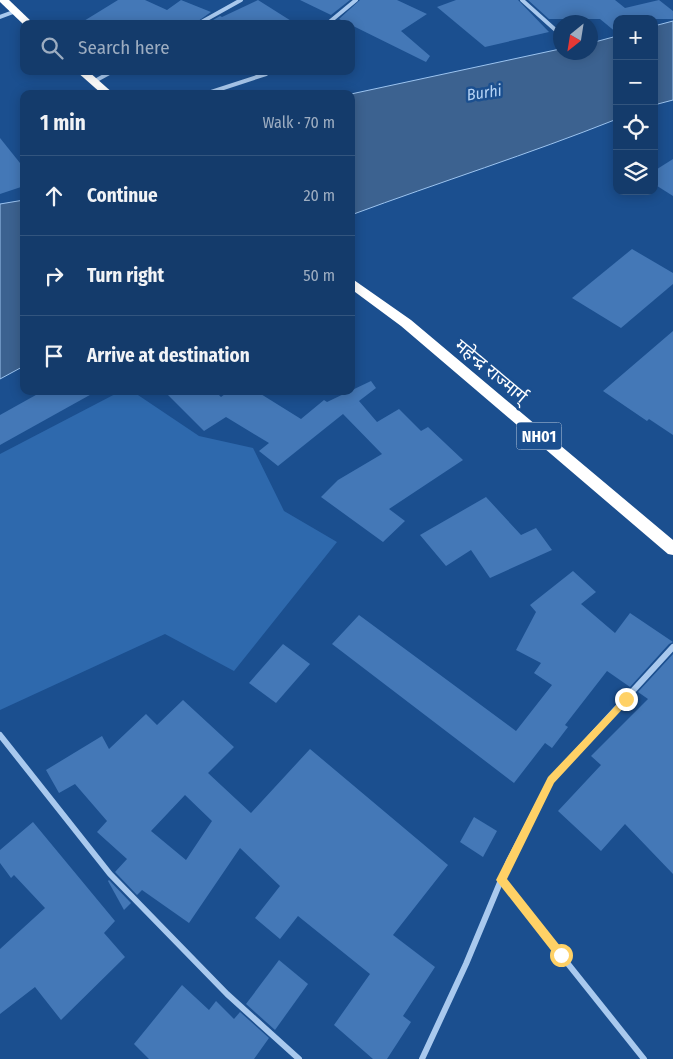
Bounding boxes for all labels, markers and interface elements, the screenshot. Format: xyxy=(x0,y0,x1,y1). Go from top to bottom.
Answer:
north arrow xyxy=(553,15,598,60)
map controls xyxy=(613,15,658,195)
button: + xyxy=(613,15,658,60)
search box xyxy=(20,20,355,75)
icon: search xyxy=(38,34,66,62)
text: Search here xyxy=(78,36,170,59)
button: − xyxy=(613,60,658,105)
water label: Burhi xyxy=(465,81,503,104)
button: locate xyxy=(613,105,658,150)
text: 1 min xyxy=(40,110,86,136)
text: Walk · 70 m xyxy=(263,113,335,132)
button: layers xyxy=(613,150,658,195)
icon: ahead xyxy=(40,182,68,210)
text: Continue xyxy=(87,184,158,207)
text: 20 m xyxy=(304,186,335,205)
icon: right xyxy=(40,262,68,290)
text: Turn right xyxy=(87,264,164,287)
text: 50 m xyxy=(303,266,335,285)
street label: महेन्द्र राज्मार्ग् xyxy=(450,334,534,409)
icon: arrive xyxy=(40,342,68,370)
text: Arrive at destination xyxy=(87,344,250,367)
road number: NH01 xyxy=(516,422,562,450)
route end xyxy=(615,688,638,711)
route start xyxy=(550,944,573,967)

